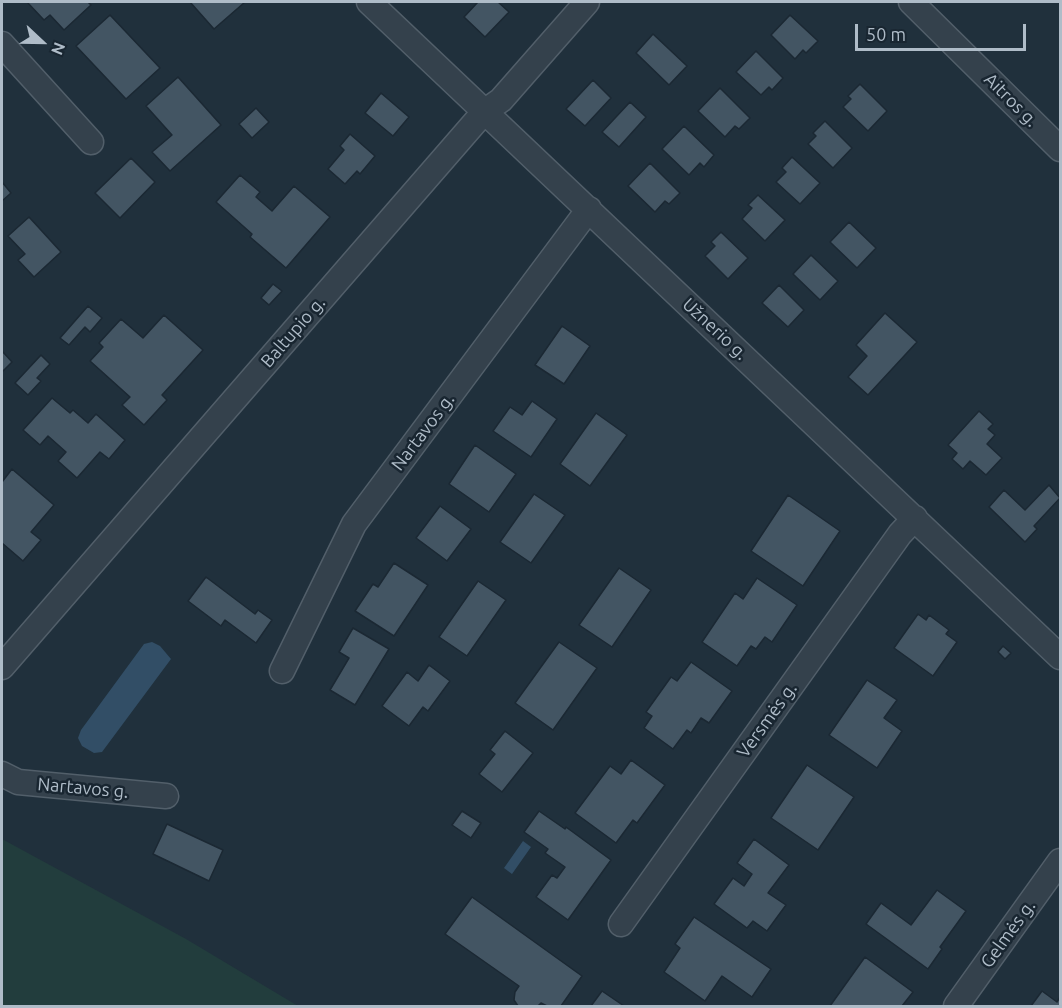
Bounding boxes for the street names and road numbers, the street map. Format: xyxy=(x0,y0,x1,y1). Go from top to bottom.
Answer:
street label: Aitros g. xyxy=(980,69,1042,131)
street label: Baltupio g. xyxy=(256,292,330,372)
street label: Užnerio g. xyxy=(678,293,752,365)
street label: Nartavos g. xyxy=(387,389,459,475)
street label: Versmės g. xyxy=(733,678,801,762)
street label: Nartavos g. xyxy=(37,773,129,803)
street label: Gelmės g. xyxy=(976,896,1040,972)

